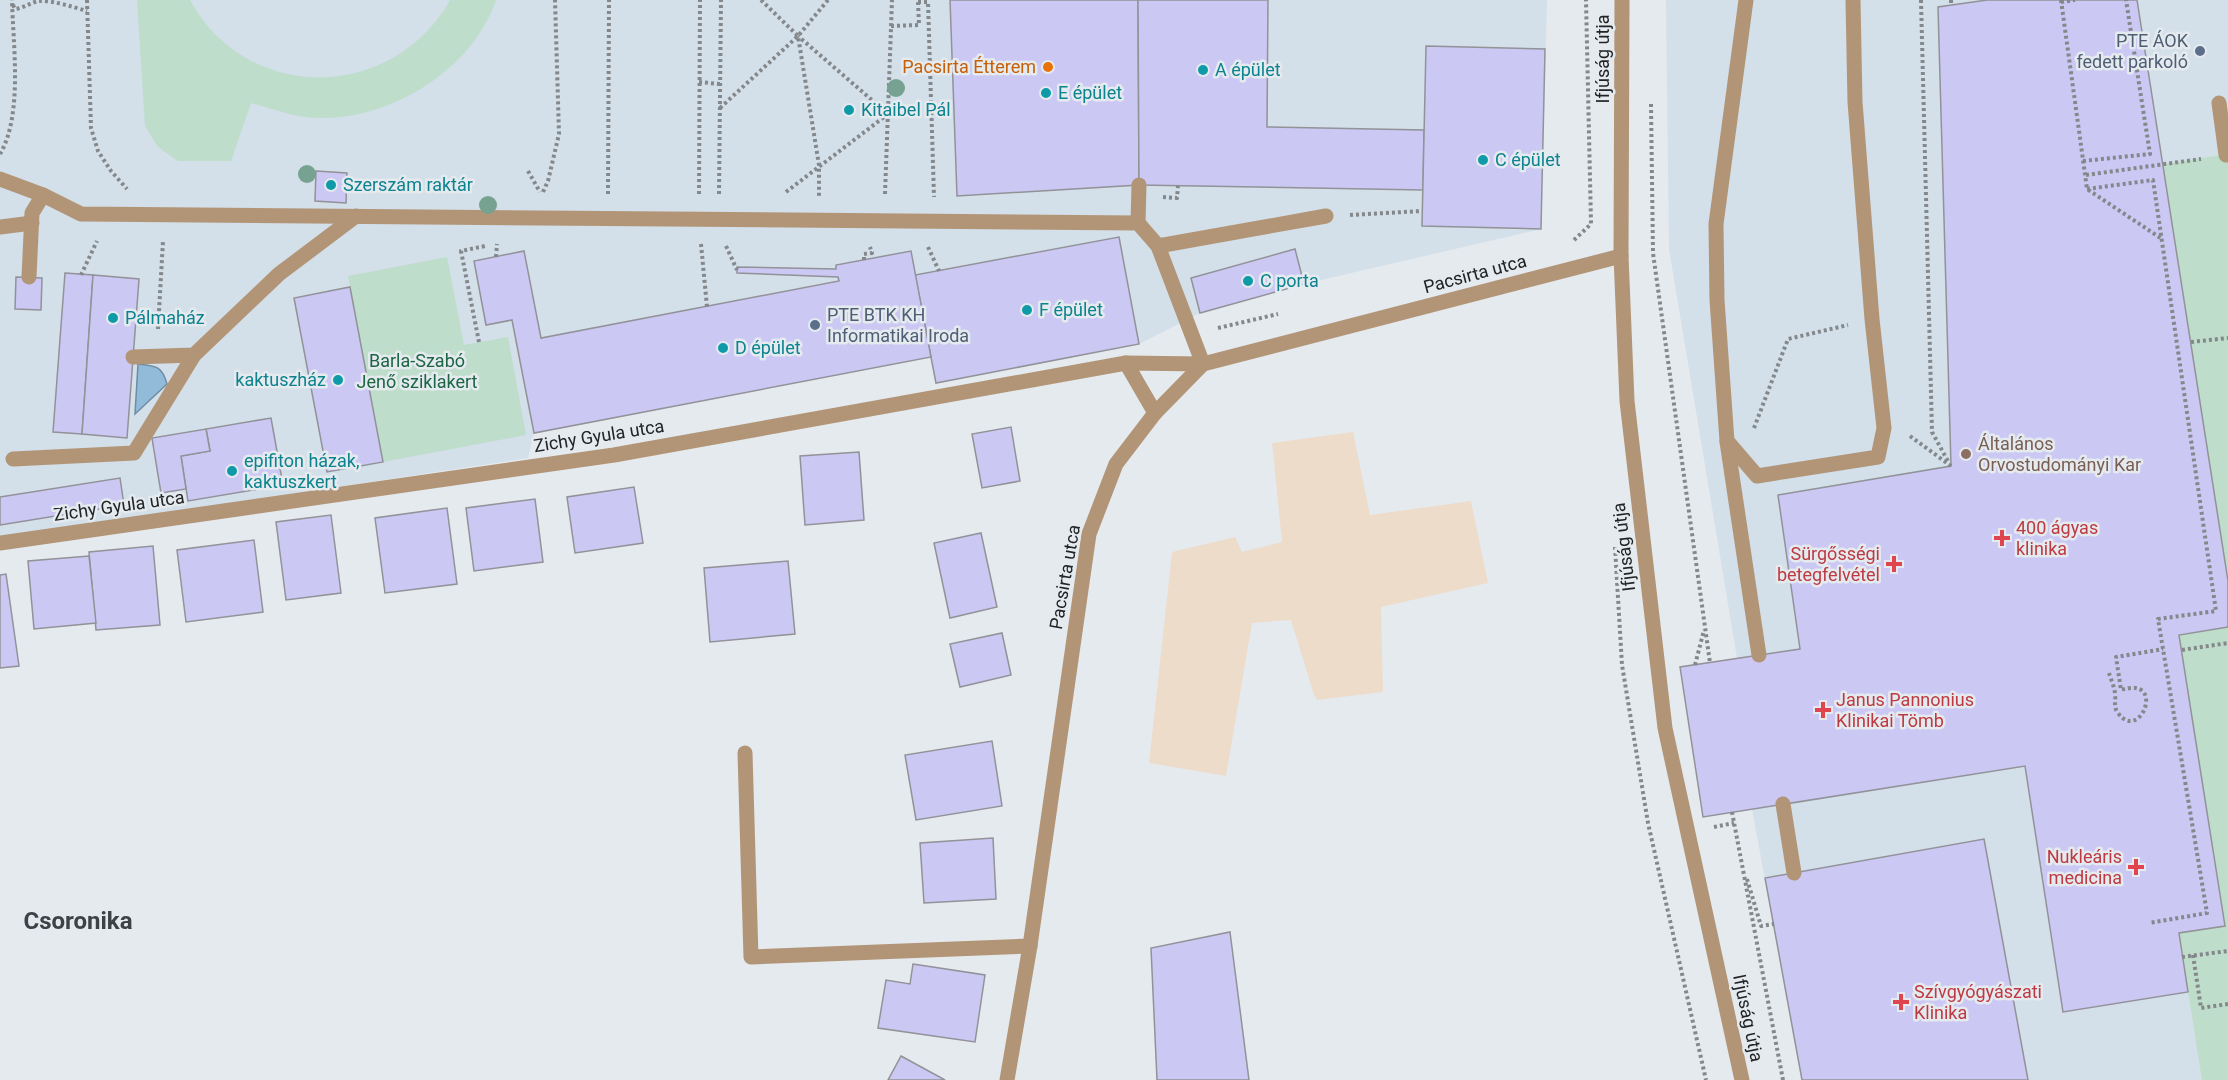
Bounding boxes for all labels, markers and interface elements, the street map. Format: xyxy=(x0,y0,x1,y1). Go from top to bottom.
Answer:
street label: Ifjúság útja xyxy=(1592,15,1613,103)
place label: PTE ÁOK fedett parkoló xyxy=(2076,30,2189,72)
marker: PTE ÁOK fedett parkoló xyxy=(2193,44,2207,58)
place label: Pacsirta Étterem xyxy=(902,56,1036,77)
place label: A épület xyxy=(1215,59,1281,80)
marker: Pacsirta Étterem xyxy=(1041,60,1055,74)
marker: A épület xyxy=(1196,63,1210,77)
place label: E épület xyxy=(1058,82,1122,103)
marker: E épület xyxy=(1039,86,1053,100)
place label: Kitaibel Pál xyxy=(861,99,951,120)
marker: Kitaibel Pál xyxy=(842,103,856,117)
place label: C épület xyxy=(1495,149,1561,170)
marker: C épület xyxy=(1476,153,1490,167)
place label: Szerszám raktár xyxy=(343,174,473,195)
marker: Szerszám raktár xyxy=(324,178,338,192)
street label: Pacsirta utca xyxy=(1421,250,1529,297)
place label: C porta xyxy=(1260,270,1319,291)
marker: C porta xyxy=(1241,274,1255,288)
place label: F épület xyxy=(1039,299,1103,320)
marker: F épület xyxy=(1020,303,1034,317)
place label: PTE BTK KH Informatikai Iroda xyxy=(827,304,969,346)
place label: Pálmaház xyxy=(125,307,205,328)
marker: Pálmaház xyxy=(106,311,120,325)
marker: PTE BTK KH Informatikai Iroda xyxy=(808,318,822,332)
place label: D épület xyxy=(735,337,801,358)
marker: D épület xyxy=(716,341,730,355)
park label: Barla-Szabó Jenő sziklakert xyxy=(357,350,478,392)
place label: kaktuszház xyxy=(235,369,326,390)
marker: kaktuszház xyxy=(331,373,345,387)
street label: Zichy Gyula utca xyxy=(532,415,666,456)
place label: Általános Orvostudományi Kar xyxy=(1978,433,2141,475)
marker: Általános Orvostudományi Kar xyxy=(1959,447,1973,461)
place label: epifiton házak, kaktuszkert xyxy=(244,450,359,492)
marker: epifiton házak, kaktuszkert xyxy=(225,464,239,478)
street label: Zichy Gyula utca xyxy=(52,486,186,525)
street label: Ifjúság útja xyxy=(1608,502,1639,592)
place label: 400 ágyas klinika xyxy=(2016,517,2098,559)
street label: Pacsirta utca xyxy=(1045,523,1084,631)
marker: 400 ágyas klinika xyxy=(1993,529,2011,547)
place label: Sürgősségi betegfelvétel xyxy=(1777,543,1880,585)
marker: Sürgősségi betegfelvétel xyxy=(1885,555,1903,573)
place label: Janus Pannonius Klinikai Tömb xyxy=(1836,689,1974,731)
marker: Janus Pannonius Klinikai Tömb xyxy=(1814,701,1832,719)
place label: Nukleáris medicina xyxy=(2047,846,2122,888)
marker: Nukleáris medicina xyxy=(2127,858,2145,876)
district label: Csoronika xyxy=(23,907,133,935)
street label: Ifjúság útja xyxy=(1729,972,1768,1064)
place label: Szívgyógyászati Klinika xyxy=(1914,981,2042,1023)
marker: Szívgyógyászati Klinika xyxy=(1892,993,1910,1011)

